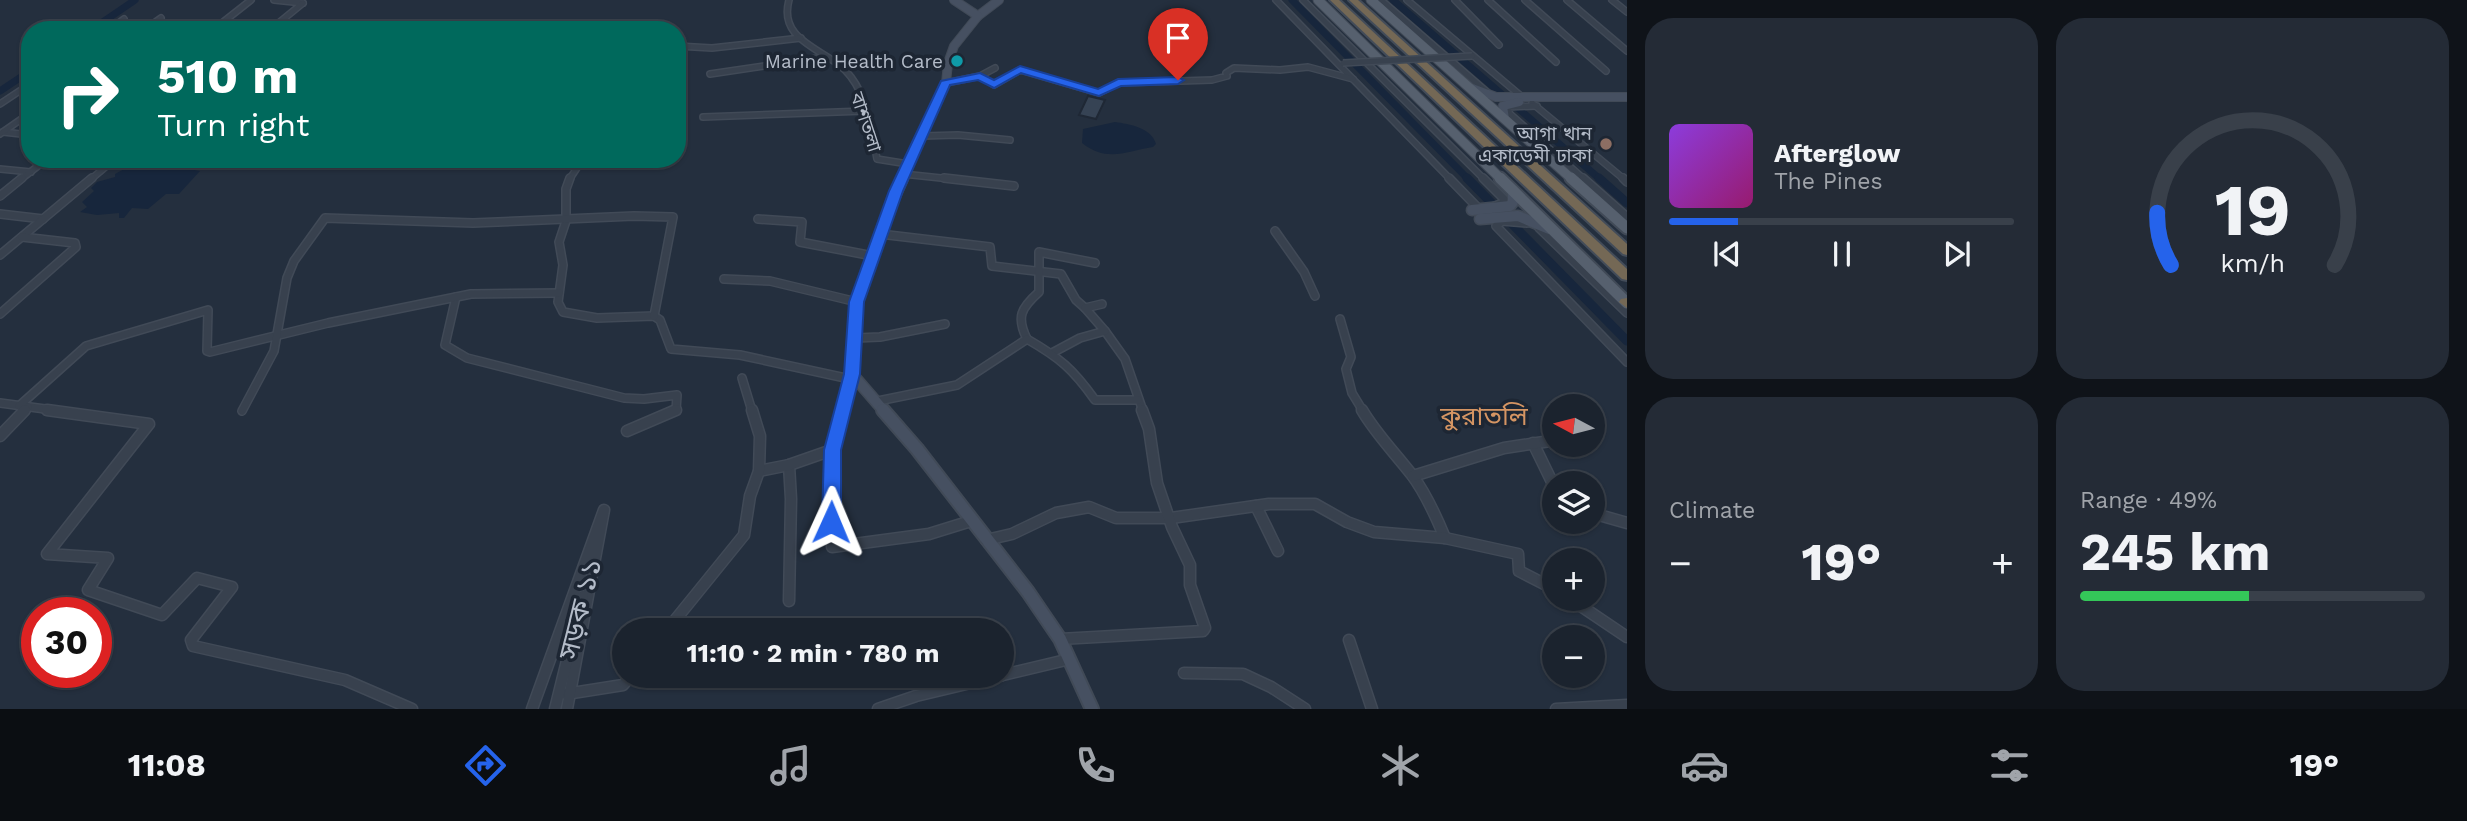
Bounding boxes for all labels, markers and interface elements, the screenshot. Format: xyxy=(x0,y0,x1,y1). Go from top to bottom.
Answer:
pin xyxy=(1148,8,1208,80)
icon: arrive xyxy=(1159,19,1197,57)
text: 510 m xyxy=(157,47,298,105)
icon: right xyxy=(42,49,133,140)
place label: Marine Health Care xyxy=(765,50,943,73)
marker: Marine Health Care xyxy=(949,53,965,69)
street label: বাশতলা xyxy=(845,88,887,156)
text: Turn right xyxy=(157,106,309,144)
place label: আগা খান একাডেমী ঢাকা xyxy=(1478,122,1593,167)
marker: আগা খান একাডেমী ঢাকা xyxy=(1598,136,1614,152)
text: Afterglow xyxy=(1774,138,1900,168)
text: 19 xyxy=(2214,167,2291,253)
text: The Pines xyxy=(1774,168,1883,195)
icon: previous xyxy=(1708,235,1746,273)
icon: pause xyxy=(1823,235,1861,273)
icon: next xyxy=(1938,235,1976,273)
text: km/h xyxy=(2220,249,2285,278)
north arrow xyxy=(1542,394,1605,457)
map controls xyxy=(1542,394,1605,688)
district label: কুরাতলি xyxy=(1439,401,1529,431)
button: layers xyxy=(1542,471,1605,534)
position arrow xyxy=(794,485,868,559)
text: Range · 49% xyxy=(2080,487,2217,514)
text: Climate xyxy=(1669,497,1755,524)
text: 245 km xyxy=(2080,522,2270,583)
text: 19° xyxy=(1801,532,1882,593)
text: − xyxy=(1669,541,1692,585)
text: + xyxy=(1991,541,2014,585)
button: + xyxy=(1542,548,1605,611)
street label: সড়ক ১১ xyxy=(551,555,608,664)
speed limit sign: 30 xyxy=(21,597,112,688)
button: − xyxy=(1542,625,1605,688)
text: 11:10 · 2 min · 780 m xyxy=(687,638,939,668)
icon: directions xyxy=(461,741,510,790)
icon: music xyxy=(766,741,815,790)
icon: phone xyxy=(1071,741,1120,790)
icon: climate xyxy=(1376,741,1425,790)
icon: car xyxy=(1680,741,1729,790)
icon: filters xyxy=(1985,741,2034,790)
text: 11:08 xyxy=(128,746,206,784)
text: 19° xyxy=(2290,746,2339,784)

